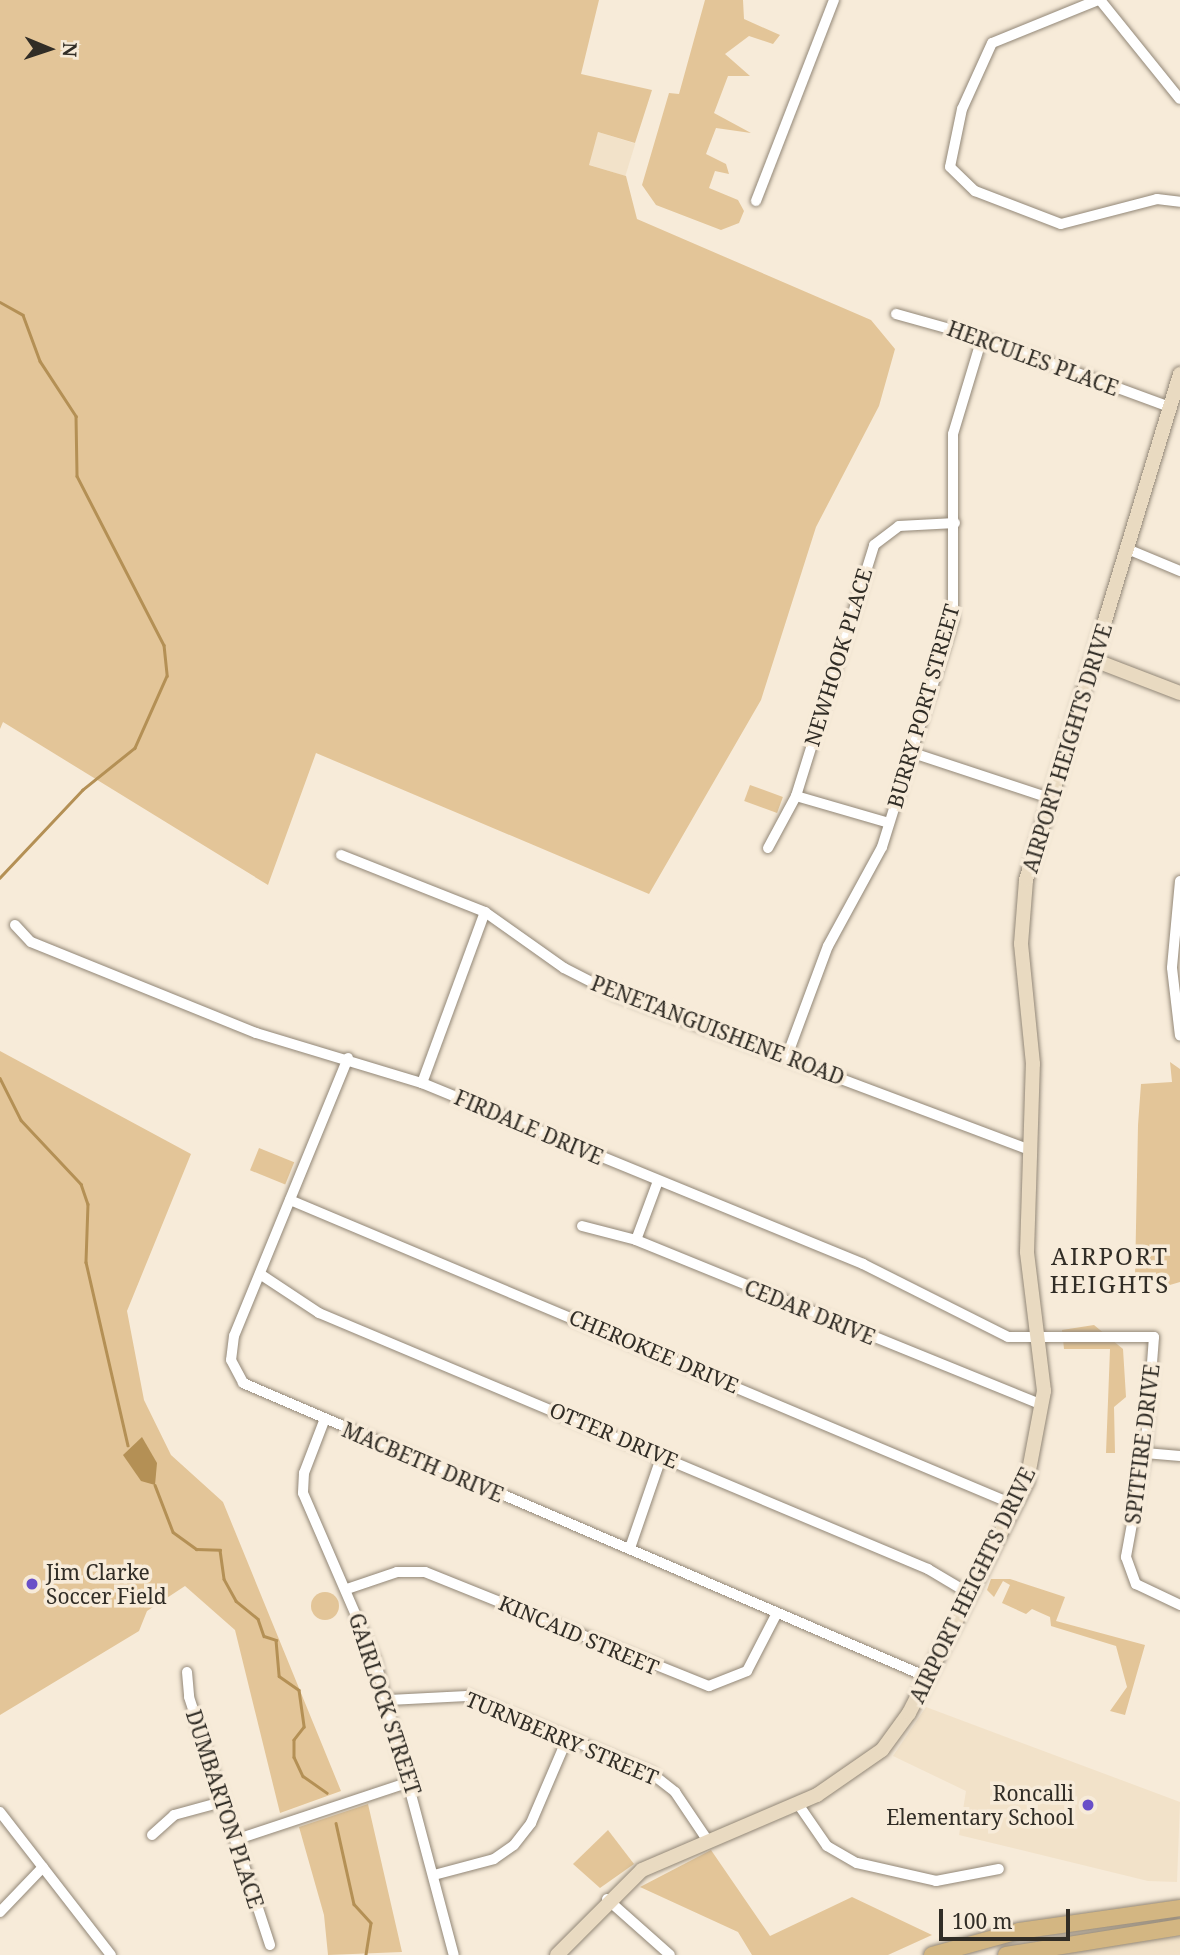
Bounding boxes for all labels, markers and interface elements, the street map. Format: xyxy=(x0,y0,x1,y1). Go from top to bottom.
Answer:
north arrow xyxy=(14,14,84,84)
text: N xyxy=(57,42,83,58)
street label: HERCULES PLACE xyxy=(944,315,1122,401)
street label: NEWHOOK PLACE xyxy=(799,565,877,749)
street label: BURRY PORT STREET xyxy=(882,601,964,811)
street label: AIRPORT HEIGHTS DRIVE xyxy=(1017,620,1117,876)
street label: PENETANGUISHENE ROAD xyxy=(588,970,848,1090)
street label: FIRDALE DRIVE xyxy=(451,1084,607,1170)
district label: AIRPORT HEIGHTS xyxy=(1051,1242,1169,1298)
street label: CEDAR DRIVE xyxy=(741,1274,879,1350)
street label: CHEROKEE DRIVE xyxy=(565,1304,743,1398)
street label: SPITFIRE DRIVE xyxy=(1120,1363,1164,1525)
street label: OTTER DRIVE xyxy=(546,1397,682,1473)
street label: MACBETH DRIVE xyxy=(339,1417,507,1507)
street label: AIRPORT HEIGHTS DRIVE xyxy=(904,1463,1040,1707)
place label: Jim Clarke Soccer Field xyxy=(46,1559,167,1609)
marker: Jim Clarke Soccer Field xyxy=(24,1576,40,1592)
street label: KINCAID STREET xyxy=(495,1590,663,1680)
street label: GAIRLOCK STREET xyxy=(344,1610,426,1798)
street label: TURNBERRY STREET xyxy=(462,1686,662,1790)
street label: DUMBARTON PLACE xyxy=(181,1707,269,1911)
place label: Roncalli Elementary School xyxy=(886,1780,1074,1830)
marker: Roncalli Elementary School xyxy=(1080,1797,1096,1813)
scale bar xyxy=(942,1896,1073,1940)
text: 100 m xyxy=(952,1907,1013,1935)

